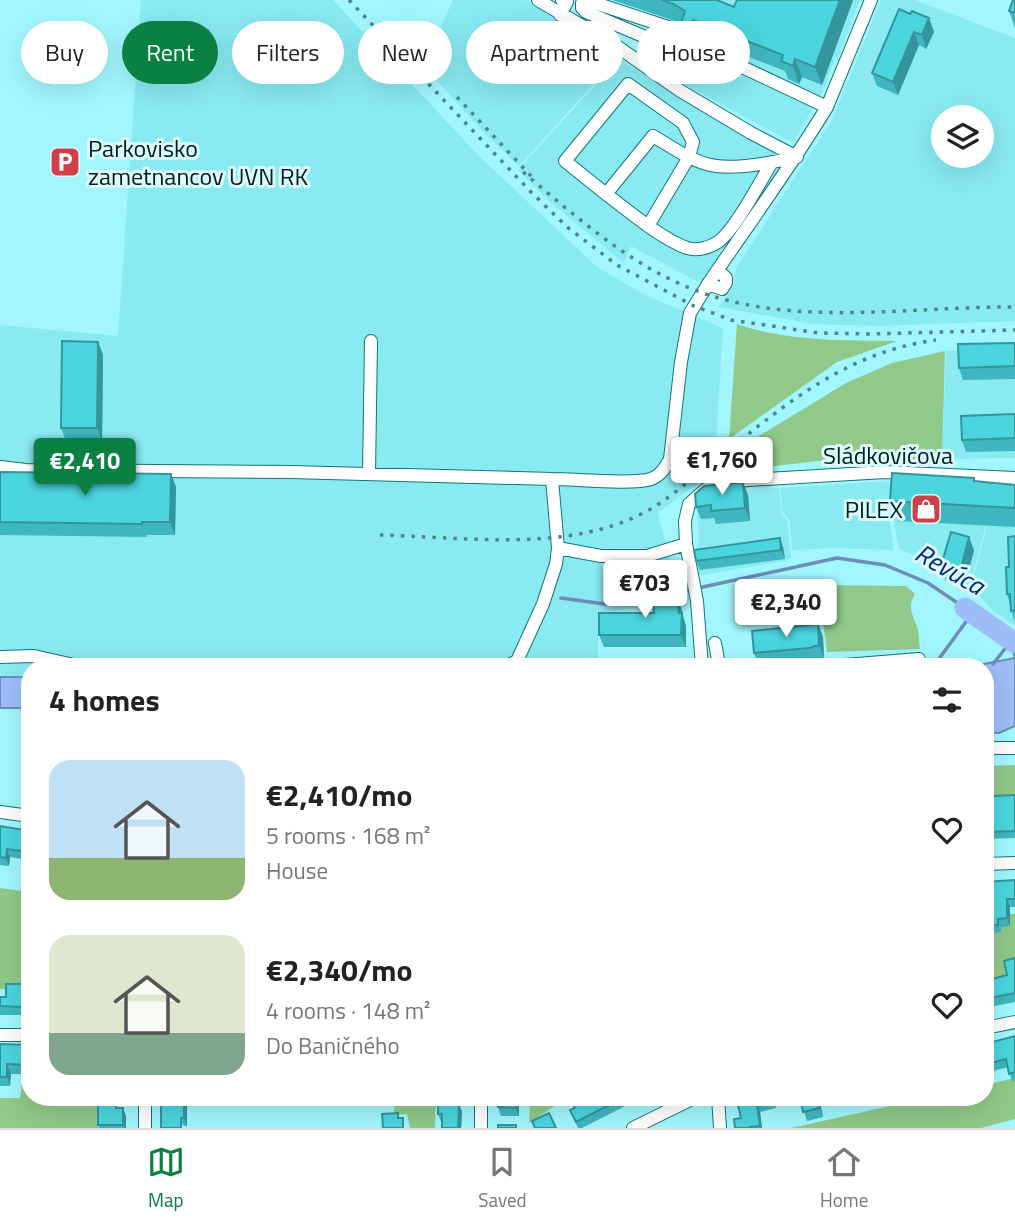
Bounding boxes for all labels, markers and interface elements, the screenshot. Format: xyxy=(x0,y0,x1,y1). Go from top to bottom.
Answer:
chip: Buy xyxy=(21,21,108,84)
chip: Rent xyxy=(122,21,218,84)
chip: Filters xyxy=(232,21,344,84)
chip: New xyxy=(358,21,452,84)
chip: Apartment xyxy=(466,21,623,84)
chip: House xyxy=(637,21,750,84)
map controls xyxy=(931,105,994,168)
button: layers xyxy=(931,105,994,168)
place label: Parkovisko zametnancov UVN RK xyxy=(88,130,309,194)
parking icon: Parkovisko zametnancov UVN RK xyxy=(48,145,82,179)
street label: Sládkovičova xyxy=(823,437,953,473)
pin: €2,410 xyxy=(28,438,142,498)
pin: €1,760 xyxy=(665,438,779,497)
text: €1,760 xyxy=(687,442,757,477)
text: €2,410 xyxy=(50,443,120,478)
place label: PILEX xyxy=(845,491,903,527)
shop icon: PILEX xyxy=(909,492,943,526)
water label: Revúca xyxy=(908,533,994,606)
pin: €703 xyxy=(604,560,686,620)
text: €703 xyxy=(619,565,671,600)
pin: €2,340 xyxy=(729,580,843,639)
text: €2,340 xyxy=(751,584,821,619)
text: 4 homes xyxy=(49,677,160,723)
icon: filters xyxy=(928,681,966,719)
text: €2,410/mo xyxy=(266,772,412,818)
icon: home xyxy=(105,788,189,872)
icon: heart xyxy=(928,811,966,849)
text: 5 rooms · 168 m² xyxy=(266,818,430,853)
text: House xyxy=(266,853,328,888)
text: €2,340/mo xyxy=(266,947,412,993)
icon: home xyxy=(105,963,189,1047)
icon: heart xyxy=(928,986,966,1024)
text: 4 rooms · 148 m² xyxy=(266,993,430,1028)
text: Do Baničného xyxy=(266,1028,400,1063)
tab: Map xyxy=(147,1143,185,1214)
tab: Saved xyxy=(478,1143,527,1214)
tab: Home xyxy=(820,1143,868,1214)

